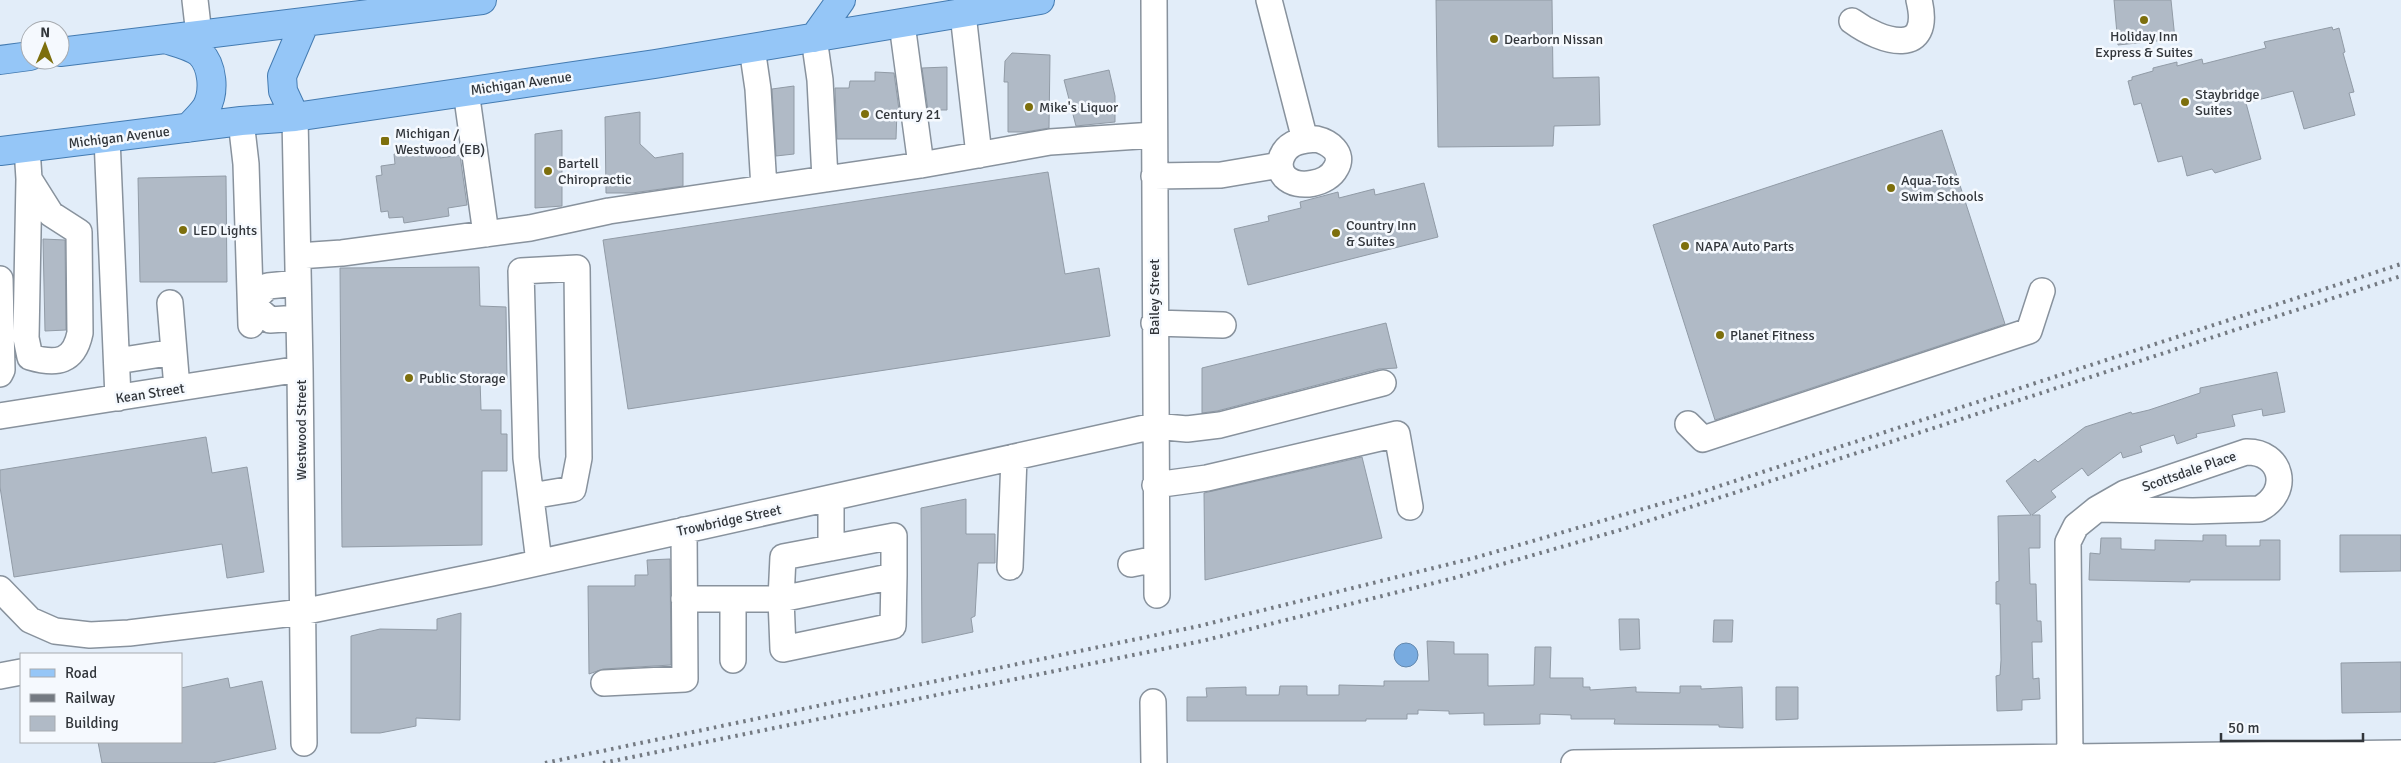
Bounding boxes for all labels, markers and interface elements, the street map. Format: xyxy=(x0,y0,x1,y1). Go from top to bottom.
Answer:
marker: Holiday Inn Express & Suites xyxy=(2138,14,2150,26)
north arrow xyxy=(20,20,70,70)
text: N xyxy=(40,24,50,41)
place label: Holiday Inn Express & Suites xyxy=(2095,28,2193,61)
place label: Dearborn Nissan xyxy=(1504,31,1603,48)
marker: Dearborn Nissan xyxy=(1488,33,1500,45)
street label: Michigan Avenue xyxy=(469,68,573,99)
place label: Staybridge Suites xyxy=(2195,86,2260,119)
marker: Staybridge Suites xyxy=(2179,96,2191,108)
place label: Mike's Liquor xyxy=(1039,99,1119,116)
marker: Mike's Liquor xyxy=(1023,101,1035,113)
place label: Century 21 xyxy=(875,106,941,123)
marker: Century 21 xyxy=(859,108,871,120)
street label: Michigan Avenue xyxy=(67,123,171,152)
place label: Michigan / Westwood (EB) xyxy=(395,125,485,158)
marker: Michigan / Westwood (EB) xyxy=(379,135,391,147)
place label: Bartell Chiropractic xyxy=(558,155,632,188)
marker: Bartell Chiropractic xyxy=(542,165,554,177)
place label: Aqua-Tots Swim Schools xyxy=(1901,172,1984,205)
marker: Aqua-Tots Swim Schools xyxy=(1885,182,1897,194)
place label: Country Inn & Suites xyxy=(1346,217,1416,250)
place label: LED Lights xyxy=(193,222,257,239)
marker: LED Lights xyxy=(177,224,189,236)
marker: Country Inn & Suites xyxy=(1330,227,1342,239)
place label: NAPA Auto Parts xyxy=(1695,238,1794,255)
marker: NAPA Auto Parts xyxy=(1679,240,1691,252)
street label: Bailey Street xyxy=(1146,259,1163,335)
place label: Planet Fitness xyxy=(1730,327,1815,344)
marker: Planet Fitness xyxy=(1714,329,1726,341)
place label: Public Storage xyxy=(419,370,506,387)
marker: Public Storage xyxy=(403,372,415,384)
street label: Westwood Street xyxy=(293,379,310,480)
street label: Kean Street xyxy=(114,380,186,407)
street label: Scottsdale Place xyxy=(2140,447,2239,496)
street label: Trowbridge Street xyxy=(675,501,783,540)
legend xyxy=(20,653,182,743)
text: Road xyxy=(65,664,97,682)
text: Railway xyxy=(65,689,115,707)
scale bar xyxy=(2221,710,2364,742)
text: Building xyxy=(65,714,119,732)
text: 50 m xyxy=(2228,719,2259,737)

